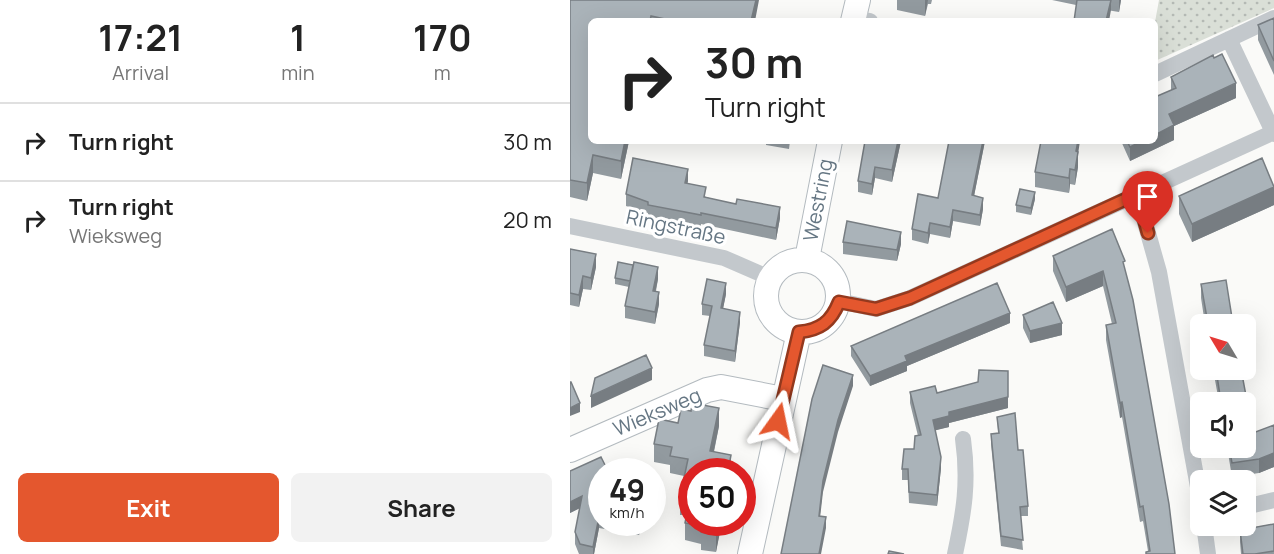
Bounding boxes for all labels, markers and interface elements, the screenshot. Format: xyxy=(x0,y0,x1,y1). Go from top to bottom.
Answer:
text: 17:21 xyxy=(98,13,183,62)
text: 1 xyxy=(290,13,306,62)
text: 170 xyxy=(413,13,472,62)
text: 30 m xyxy=(705,33,803,91)
icon: right xyxy=(606,42,684,120)
text: Arrival xyxy=(112,59,169,86)
text: min xyxy=(281,59,315,86)
text: m xyxy=(434,59,451,86)
text: Turn right xyxy=(705,88,826,125)
icon: right xyxy=(18,126,51,159)
text: Turn right xyxy=(69,127,174,157)
text: 30 m xyxy=(503,127,552,157)
street label: Westring xyxy=(796,156,839,243)
pin xyxy=(1122,171,1173,233)
icon: arrive xyxy=(1131,180,1164,213)
text: Turn right xyxy=(69,192,174,222)
street label: Ringstraße xyxy=(624,203,728,250)
icon: right xyxy=(18,204,51,237)
text: 20 m xyxy=(503,205,552,235)
text: Wieksweg xyxy=(69,222,162,249)
north arrow xyxy=(1190,314,1256,380)
map controls xyxy=(1190,314,1256,536)
street label: Wieksweg xyxy=(609,381,705,442)
position arrow xyxy=(746,389,810,453)
button: sound xyxy=(1190,392,1256,458)
speed limit sign: 50 xyxy=(678,458,756,536)
text: 49 xyxy=(609,469,645,510)
button: layers xyxy=(1190,470,1256,536)
button: Exit xyxy=(18,473,279,542)
button: Share xyxy=(291,473,552,542)
text: km/h xyxy=(610,502,644,523)

